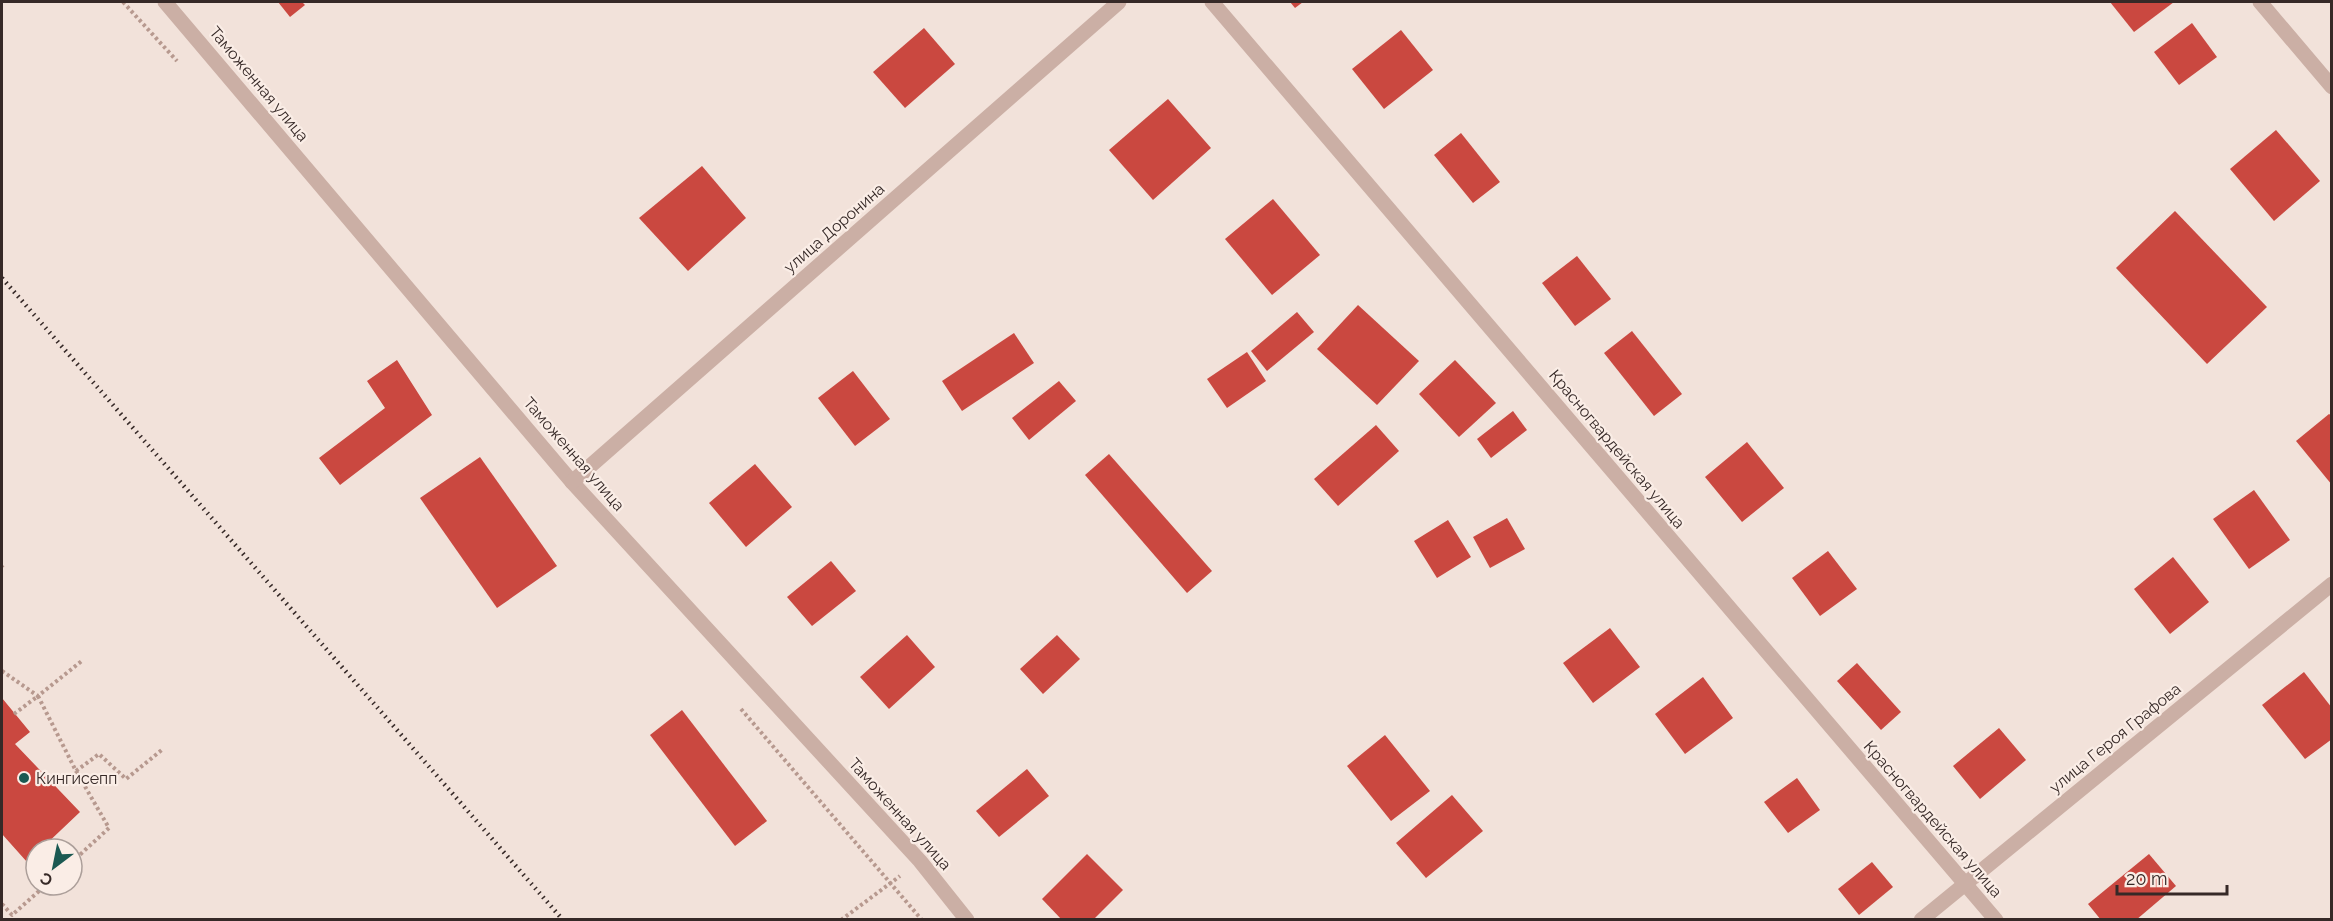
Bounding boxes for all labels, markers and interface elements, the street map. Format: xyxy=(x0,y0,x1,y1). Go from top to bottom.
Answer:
street label: Таможенная улица xyxy=(205,23,313,145)
street label: улица Доронина xyxy=(780,179,888,277)
street label: Красногвардейская улица xyxy=(1545,366,1689,532)
street label: Таможенная улица xyxy=(520,393,628,515)
street label: улица Героя Графова xyxy=(2045,679,2185,797)
street label: Красногвардейская улица xyxy=(1860,737,2006,901)
street label: Таможенная улица xyxy=(845,754,955,874)
place label: Кингисепп xyxy=(36,769,117,788)
marker: Кингисепп xyxy=(17,771,31,785)
north arrow xyxy=(24,837,84,897)
scale bar xyxy=(2117,858,2226,896)
text: С xyxy=(37,868,56,890)
text: 20 m xyxy=(2126,868,2168,889)

